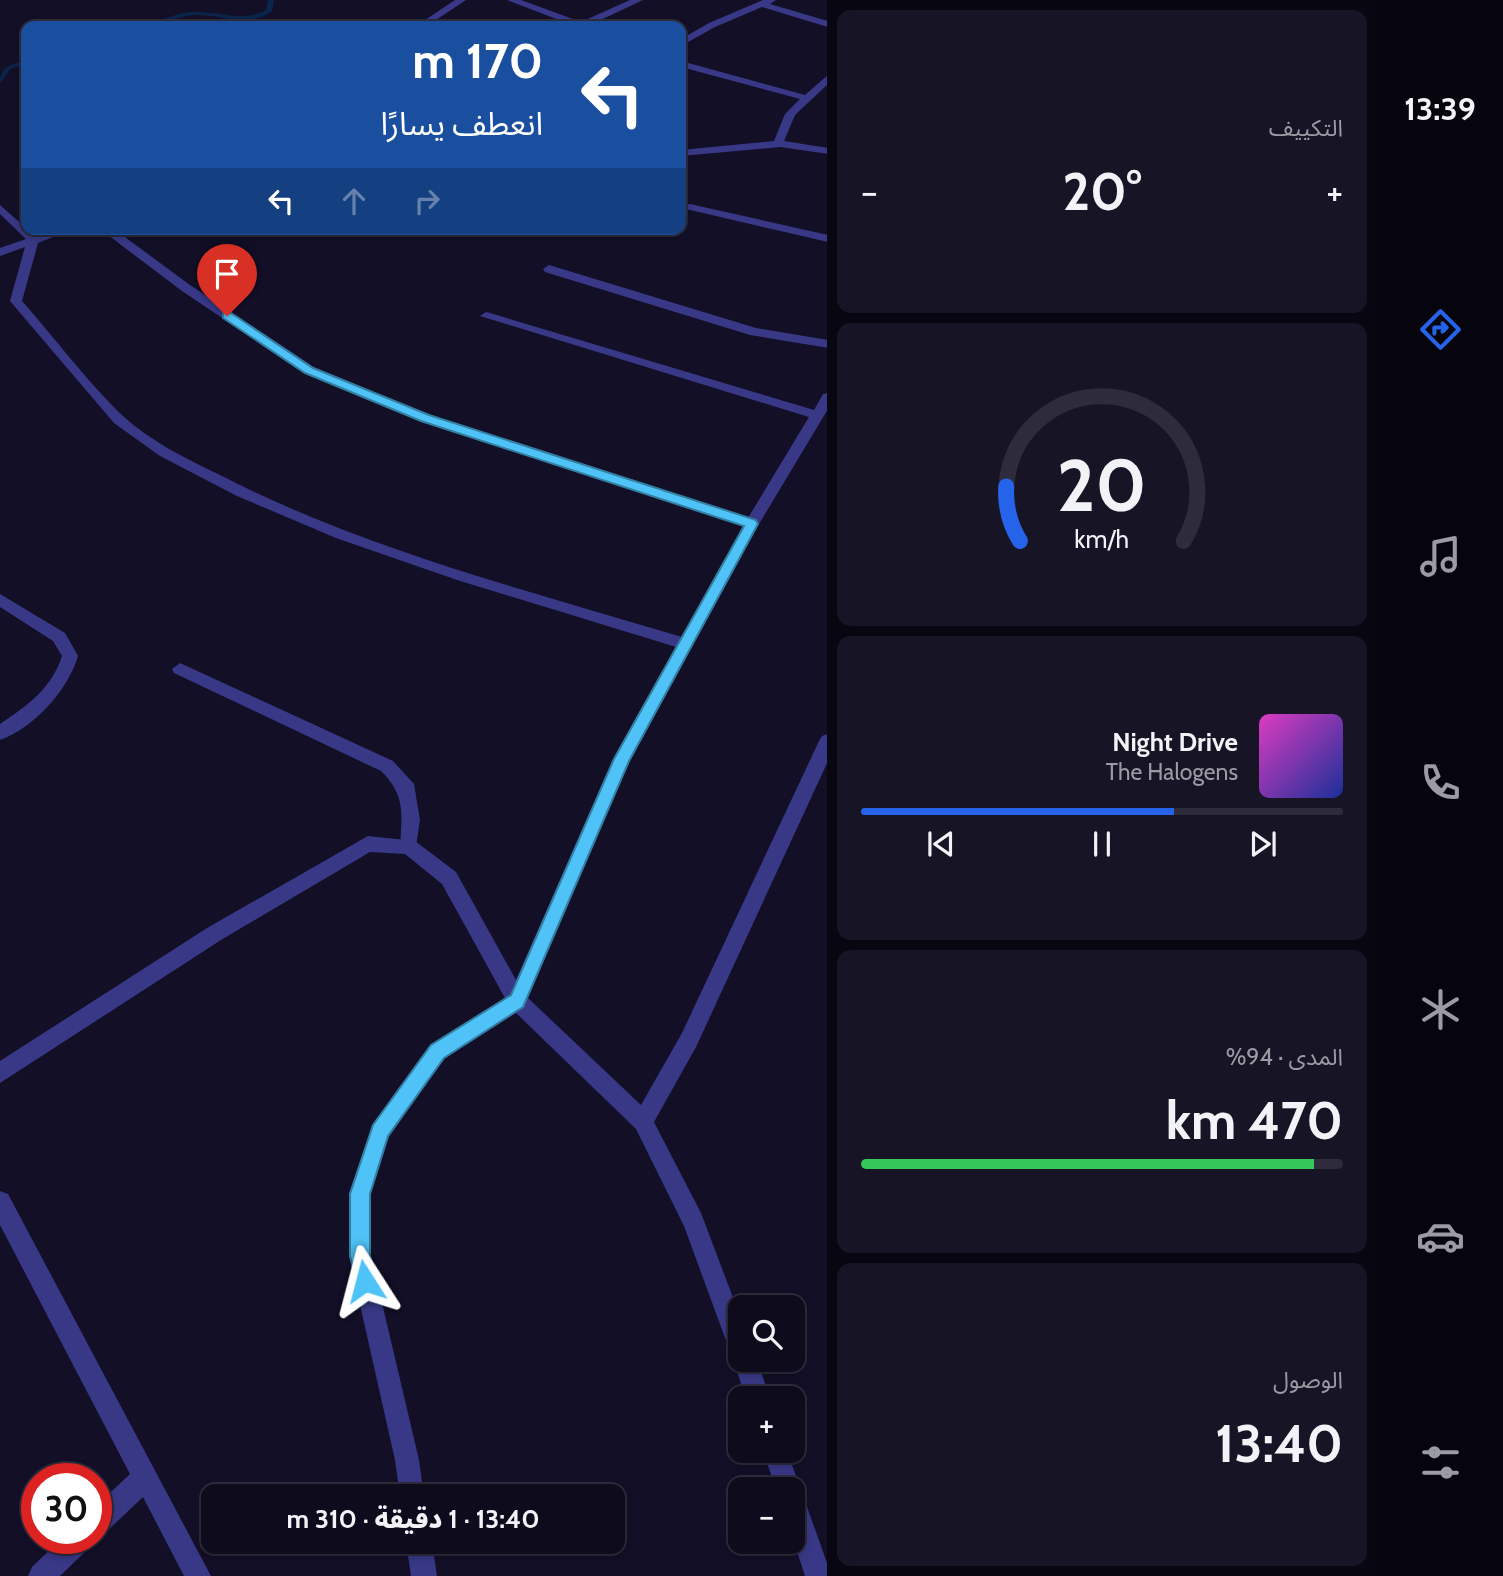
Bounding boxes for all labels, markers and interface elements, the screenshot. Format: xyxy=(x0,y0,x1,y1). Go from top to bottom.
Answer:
text: 170 m xyxy=(412,31,543,90)
icon: left xyxy=(567,49,658,140)
text: 13:39 xyxy=(1404,89,1476,128)
text: انعطف يسارًا xyxy=(380,104,543,143)
text: التكييف xyxy=(1269,114,1343,142)
text: 20° xyxy=(1062,160,1142,223)
text: − xyxy=(861,168,878,215)
text: + xyxy=(1326,168,1343,215)
icon: left xyxy=(262,182,300,220)
icon: ahead xyxy=(335,182,373,220)
icon: right xyxy=(408,182,446,220)
pin xyxy=(197,244,257,316)
icon: arrive xyxy=(208,255,246,293)
icon: directions xyxy=(1416,305,1465,354)
text: 20 xyxy=(1057,441,1147,529)
text: km/h xyxy=(1075,524,1129,554)
icon: music xyxy=(1416,532,1465,581)
text: Night Drive xyxy=(1112,726,1238,758)
text: The Halogens xyxy=(1106,758,1238,786)
icon: phone xyxy=(1416,758,1465,807)
icon: previous xyxy=(922,825,960,863)
icon: pause xyxy=(1083,825,1121,863)
icon: next xyxy=(1244,825,1282,863)
icon: climate xyxy=(1416,985,1465,1034)
text: المدى · 94% xyxy=(1226,1043,1343,1071)
text: 470 km xyxy=(1166,1089,1343,1152)
icon: car xyxy=(1416,1212,1465,1261)
position arrow xyxy=(328,1244,402,1318)
map controls xyxy=(728,1295,805,1554)
button: search xyxy=(728,1295,805,1372)
text: الوصول xyxy=(1273,1366,1343,1394)
button: + xyxy=(728,1386,805,1463)
text: 13:40 xyxy=(1215,1412,1343,1475)
icon: filters xyxy=(1416,1438,1465,1487)
speed limit sign: 30 xyxy=(21,1463,112,1554)
button: − xyxy=(728,1477,805,1554)
text: 13:40 · 1 دقيقة · 310 m xyxy=(286,1503,540,1535)

